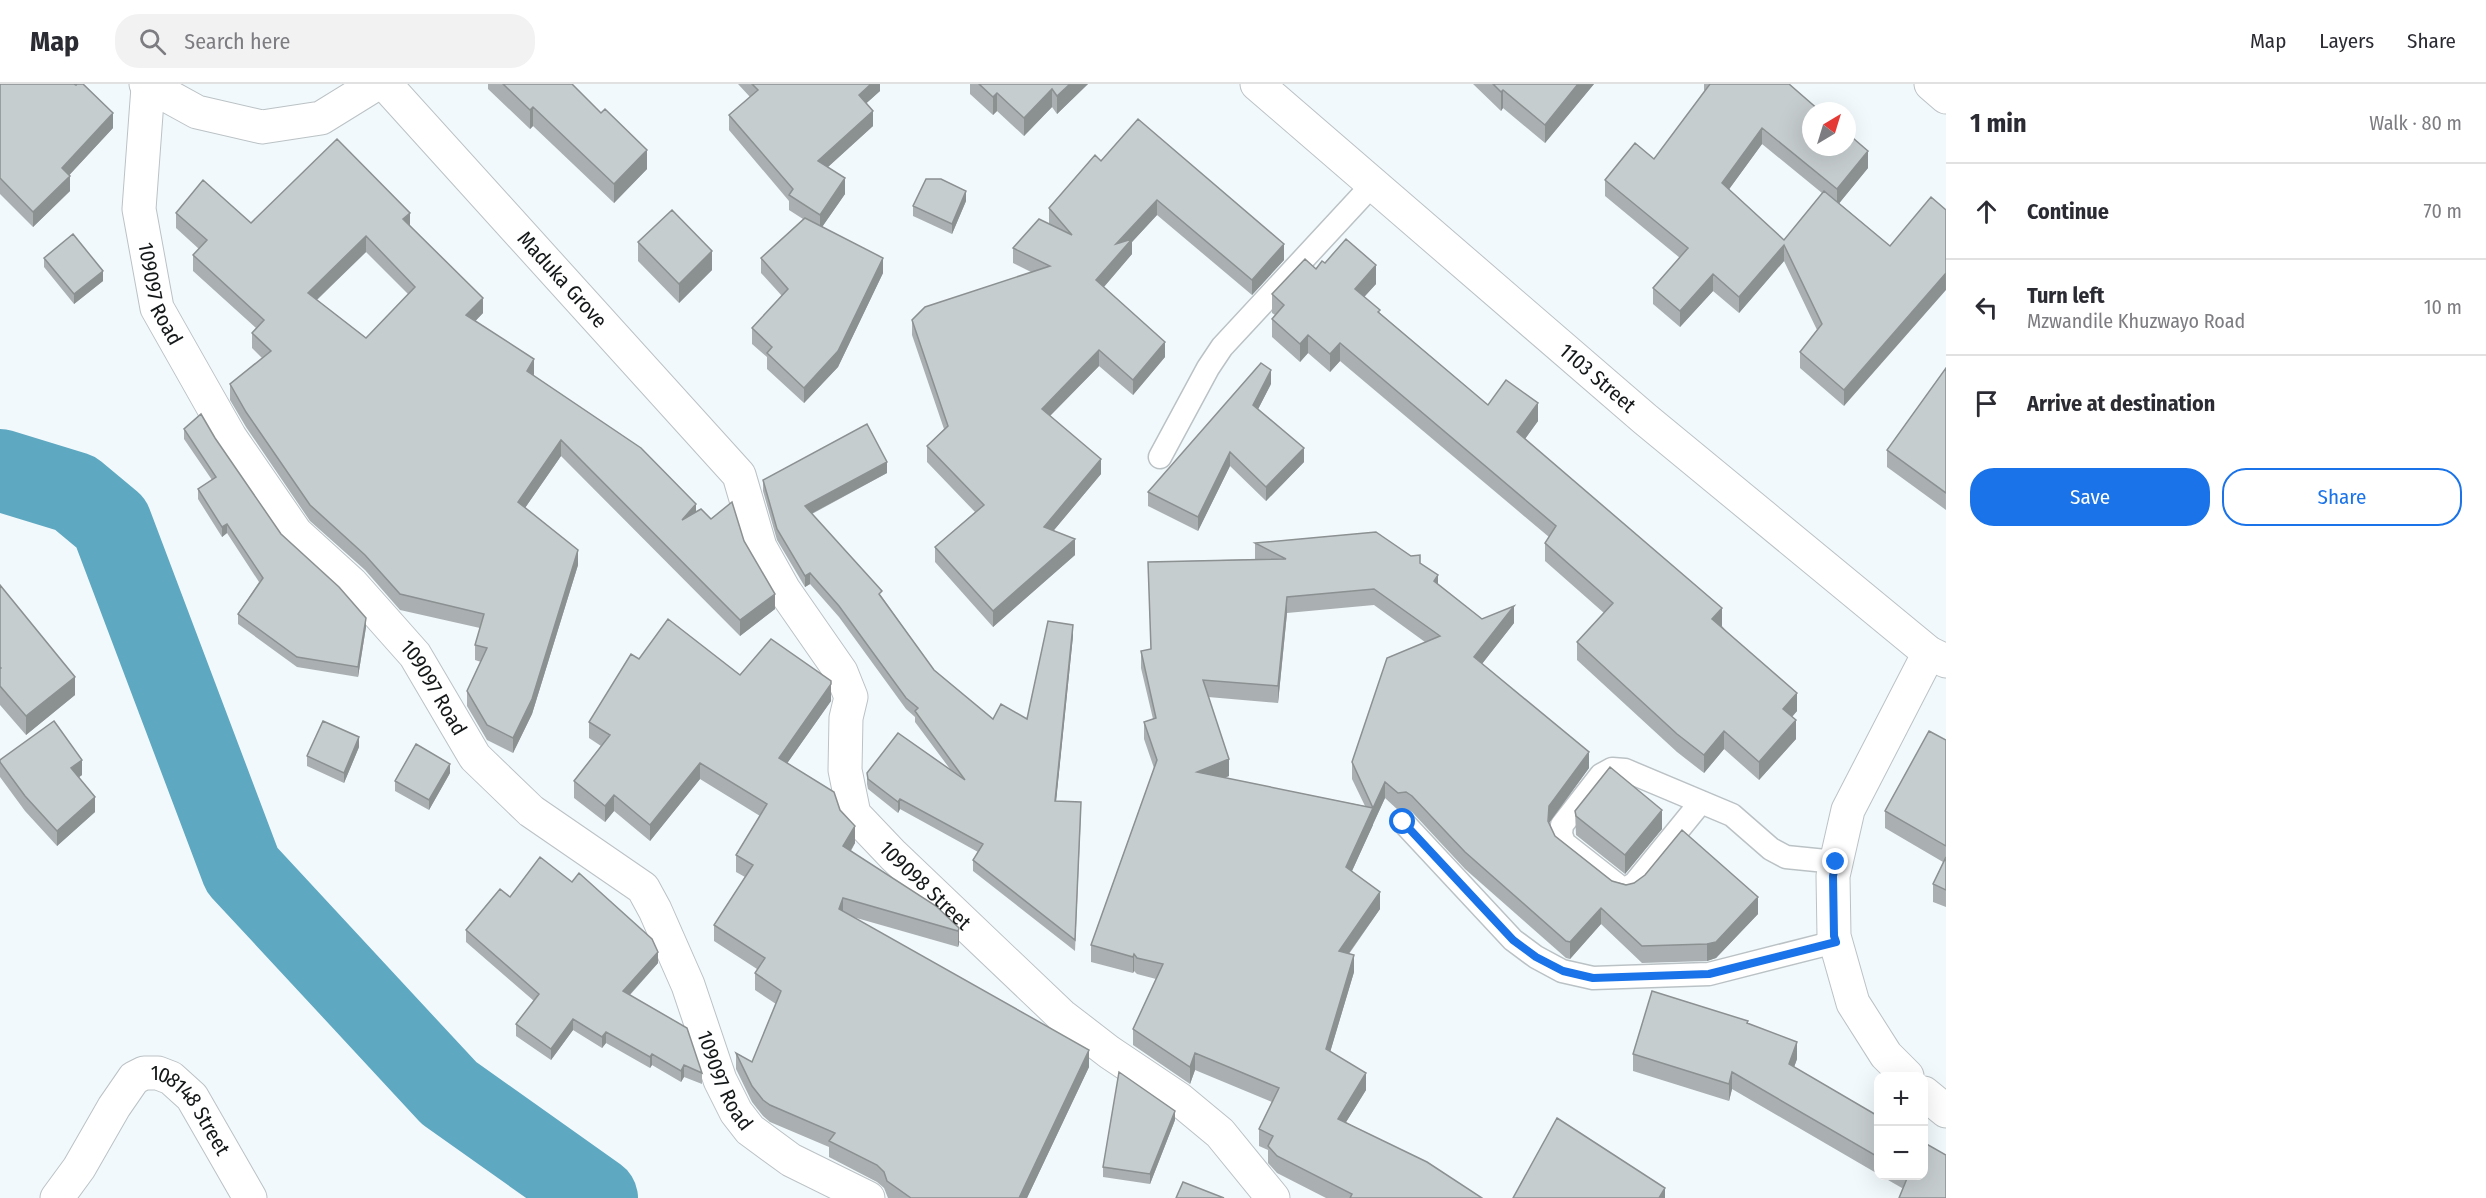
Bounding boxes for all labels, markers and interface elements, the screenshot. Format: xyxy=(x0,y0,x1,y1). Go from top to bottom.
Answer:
search box xyxy=(115,14,535,68)
text: Map xyxy=(30,25,79,58)
icon: search xyxy=(136,25,169,58)
text: Search here xyxy=(184,28,290,55)
text: Map xyxy=(2250,28,2286,54)
text: Layers xyxy=(2319,28,2374,54)
text: Share xyxy=(2407,28,2456,54)
north arrow xyxy=(1802,102,1856,156)
text: 1 min xyxy=(1970,108,2027,139)
text: Walk · 80 m xyxy=(2369,111,2462,135)
icon: ahead xyxy=(1970,195,2003,228)
text: Continue xyxy=(2027,198,2109,225)
text: 70 m xyxy=(2424,199,2462,223)
street label: Maduka Grove xyxy=(512,226,613,334)
street label: 109097 Road xyxy=(132,240,188,350)
text: Turn left xyxy=(2027,282,2105,309)
icon: left xyxy=(1970,291,2003,324)
text: 10 m xyxy=(2424,295,2462,319)
text: Mzwandile Khuzwayo Road xyxy=(2027,309,2245,333)
street label: 1103 Street xyxy=(1554,338,1641,418)
icon: arrive xyxy=(1970,387,2003,420)
text: Arrive at destination xyxy=(2027,390,2215,417)
button: Save xyxy=(1970,468,2210,526)
button: Share xyxy=(2222,468,2462,526)
street label: 109097 Road xyxy=(395,635,472,740)
route start xyxy=(1389,808,1415,834)
street label: 109098 Street xyxy=(874,836,977,936)
route end xyxy=(1822,848,1848,874)
street label: 109097 Road xyxy=(691,1027,759,1136)
street label: 108148 Street xyxy=(151,1060,236,1160)
map controls xyxy=(1874,1072,1928,1180)
button: + xyxy=(1874,1072,1928,1126)
button: − xyxy=(1874,1126,1928,1180)

